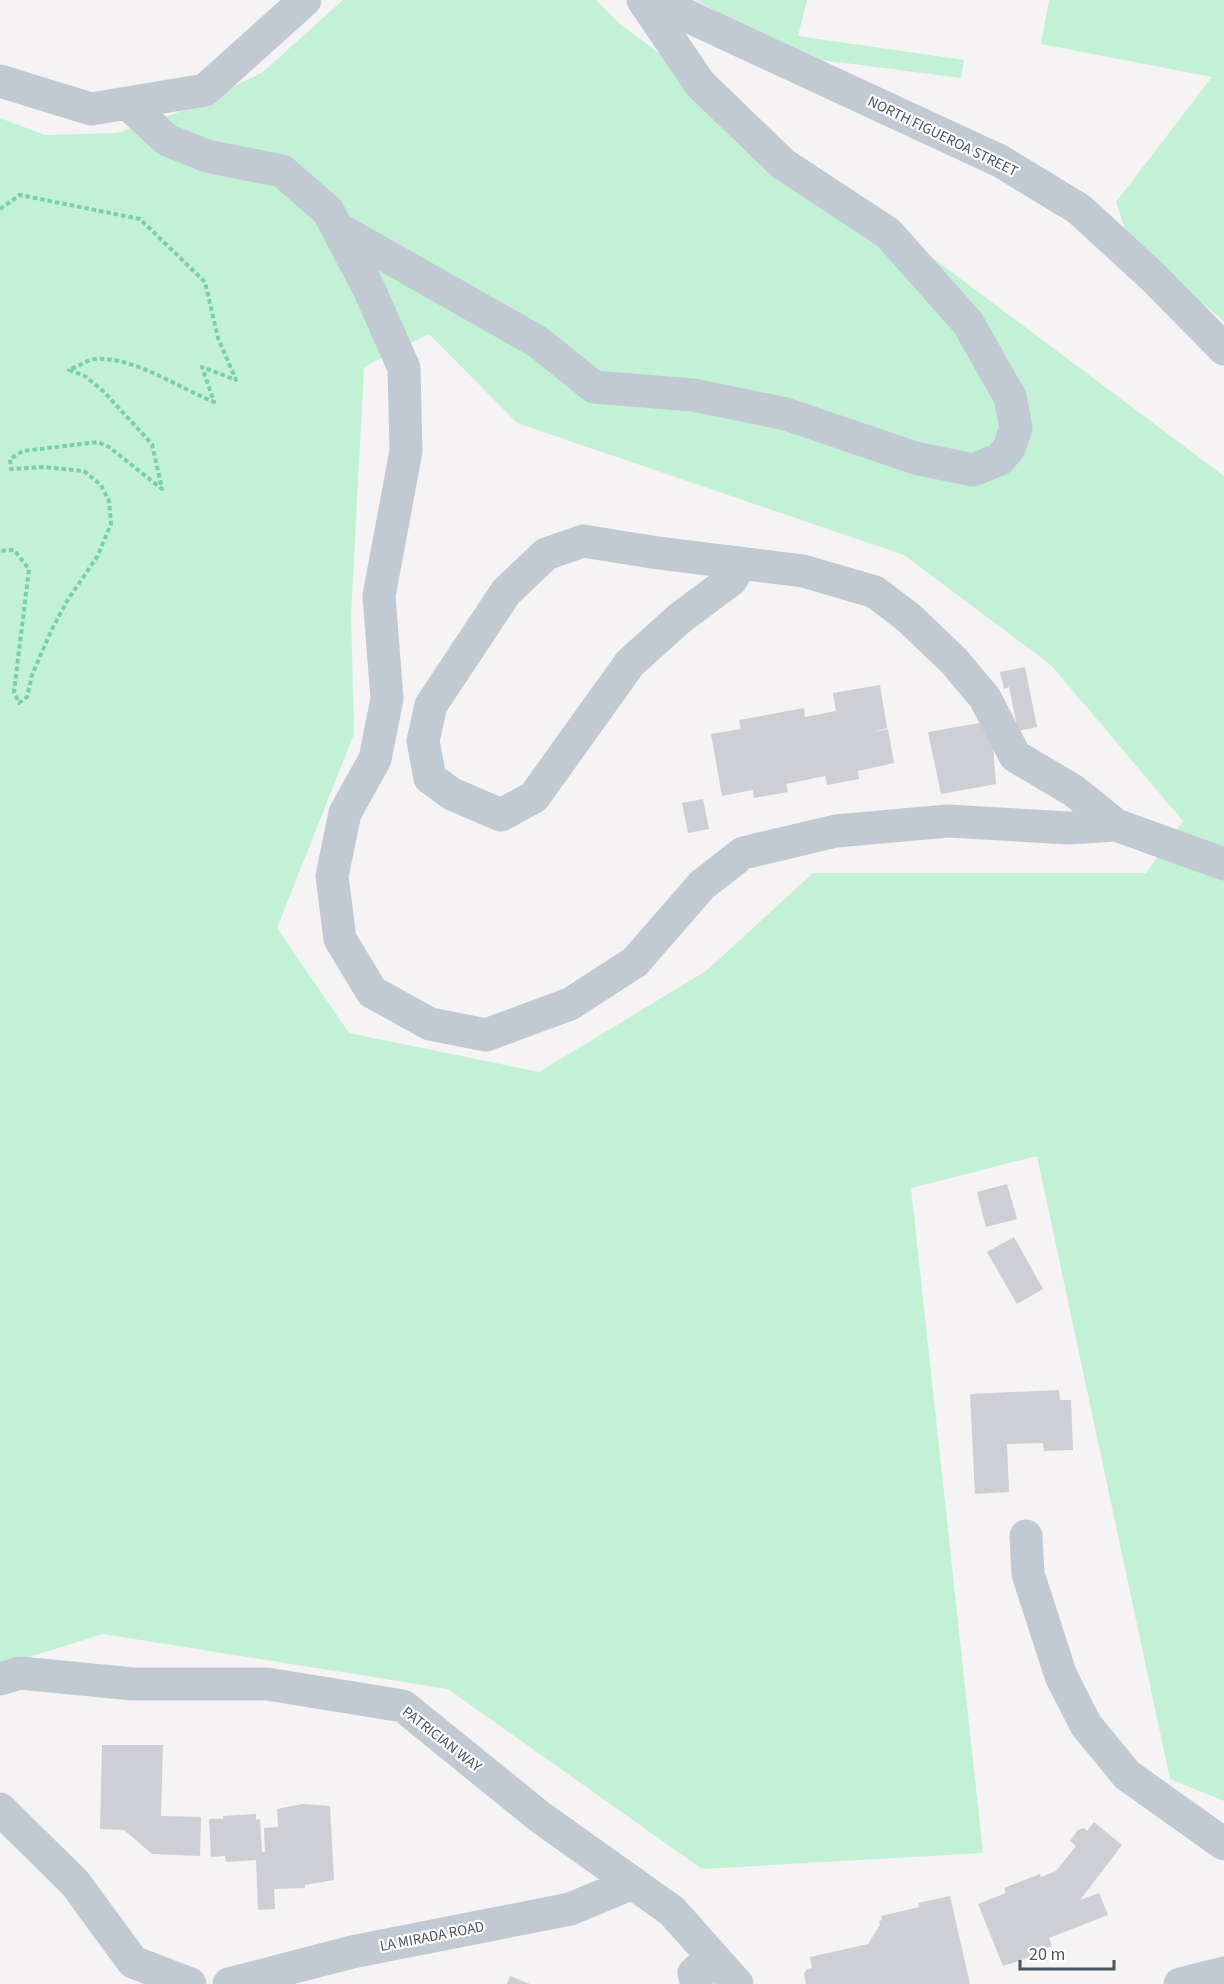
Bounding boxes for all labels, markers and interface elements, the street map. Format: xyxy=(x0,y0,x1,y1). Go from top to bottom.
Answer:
street label: NORTH FIGUEROA STREET xyxy=(864,91,1021,182)
street label: PATRICIAN WAY xyxy=(397,1702,487,1778)
street label: LA MIRADA ROAD xyxy=(378,1916,486,1957)
scale bar xyxy=(1020,1933,1114,1971)
text: 20 m xyxy=(1029,1942,1065,1967)

